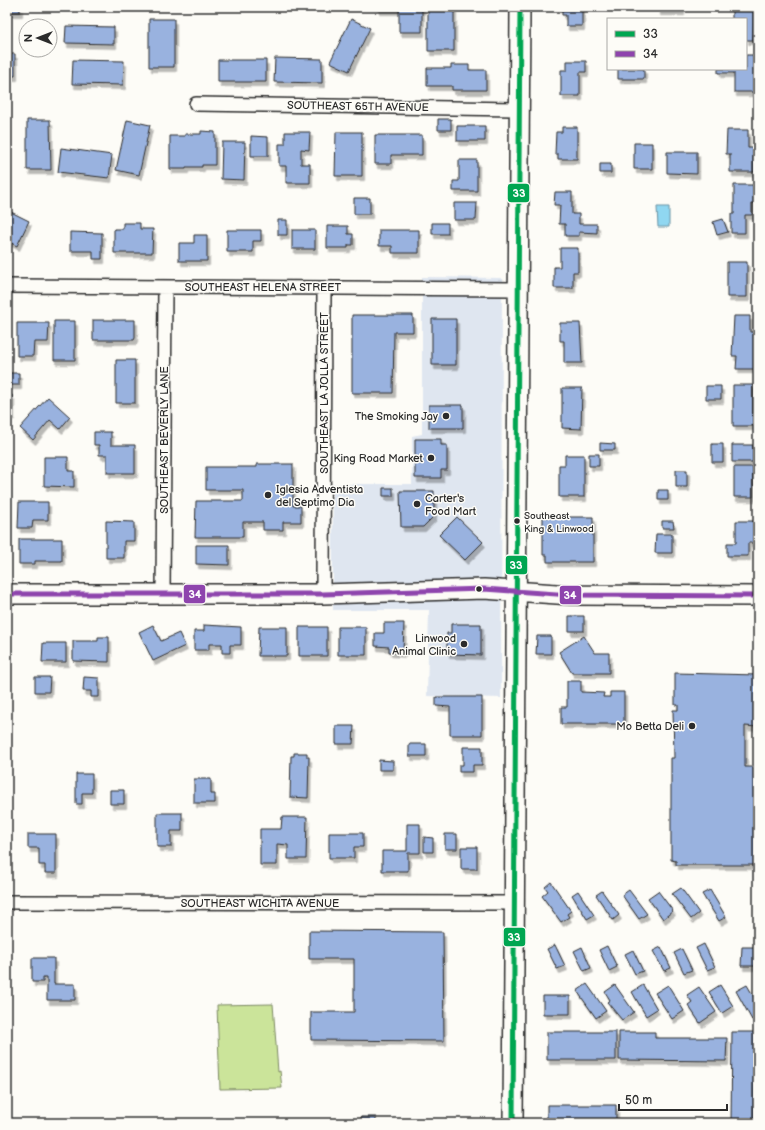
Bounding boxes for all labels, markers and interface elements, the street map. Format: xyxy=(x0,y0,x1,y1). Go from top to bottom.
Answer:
north arrow xyxy=(18,18,58,58)
legend xyxy=(607,18,747,70)
text: 33 xyxy=(643,27,658,42)
text: N xyxy=(22,34,35,42)
text: 34 xyxy=(643,47,658,62)
street label: SOUTHEAST 65TH AVENUE xyxy=(287,99,429,114)
line badge: 33 xyxy=(507,183,530,203)
text: 33 xyxy=(513,187,526,200)
street label: SOUTHEAST HELENA STREET xyxy=(185,281,342,294)
street label: SOUTHEAST LA JOLLA STREET xyxy=(318,312,331,474)
street label: SOUTHEAST BEVERLY LANE xyxy=(158,366,171,514)
place label: The Smoking Jay xyxy=(355,410,438,423)
marker: The Smoking Jay xyxy=(441,411,451,421)
place label: King Road Market xyxy=(333,452,424,465)
marker: King Road Market xyxy=(426,453,436,463)
place label: Iglesia Adventista del Septimo Dia xyxy=(276,483,363,509)
marker: Iglesia Adventista del Septimo Dia xyxy=(263,490,273,500)
place label: Carter's Food Mart xyxy=(425,492,477,518)
marker: Carter's Food Mart xyxy=(412,499,422,509)
place label: Southeast King & Linwood xyxy=(524,510,594,535)
marker: Southeast King & Linwood xyxy=(512,516,522,526)
line badge: 33 xyxy=(505,555,528,575)
text: 33 xyxy=(510,559,523,572)
line badge: 34 xyxy=(183,584,206,604)
unlabelled marker xyxy=(474,584,484,594)
line badge: 34 xyxy=(559,585,582,605)
text: 34 xyxy=(189,588,202,601)
text: 34 xyxy=(564,589,577,602)
place label: Linwood Animal Clinic xyxy=(392,632,456,658)
marker: Linwood Animal Clinic xyxy=(459,639,469,649)
place label: Mo Betta Deli xyxy=(616,720,684,733)
marker: Mo Betta Deli xyxy=(687,721,697,731)
street label: SOUTHEAST WICHITA AVENUE xyxy=(181,897,339,910)
line badge: 33 xyxy=(503,927,526,947)
text: 33 xyxy=(508,931,521,944)
scale bar xyxy=(619,1086,727,1112)
text: 50 m xyxy=(625,1093,652,1108)

